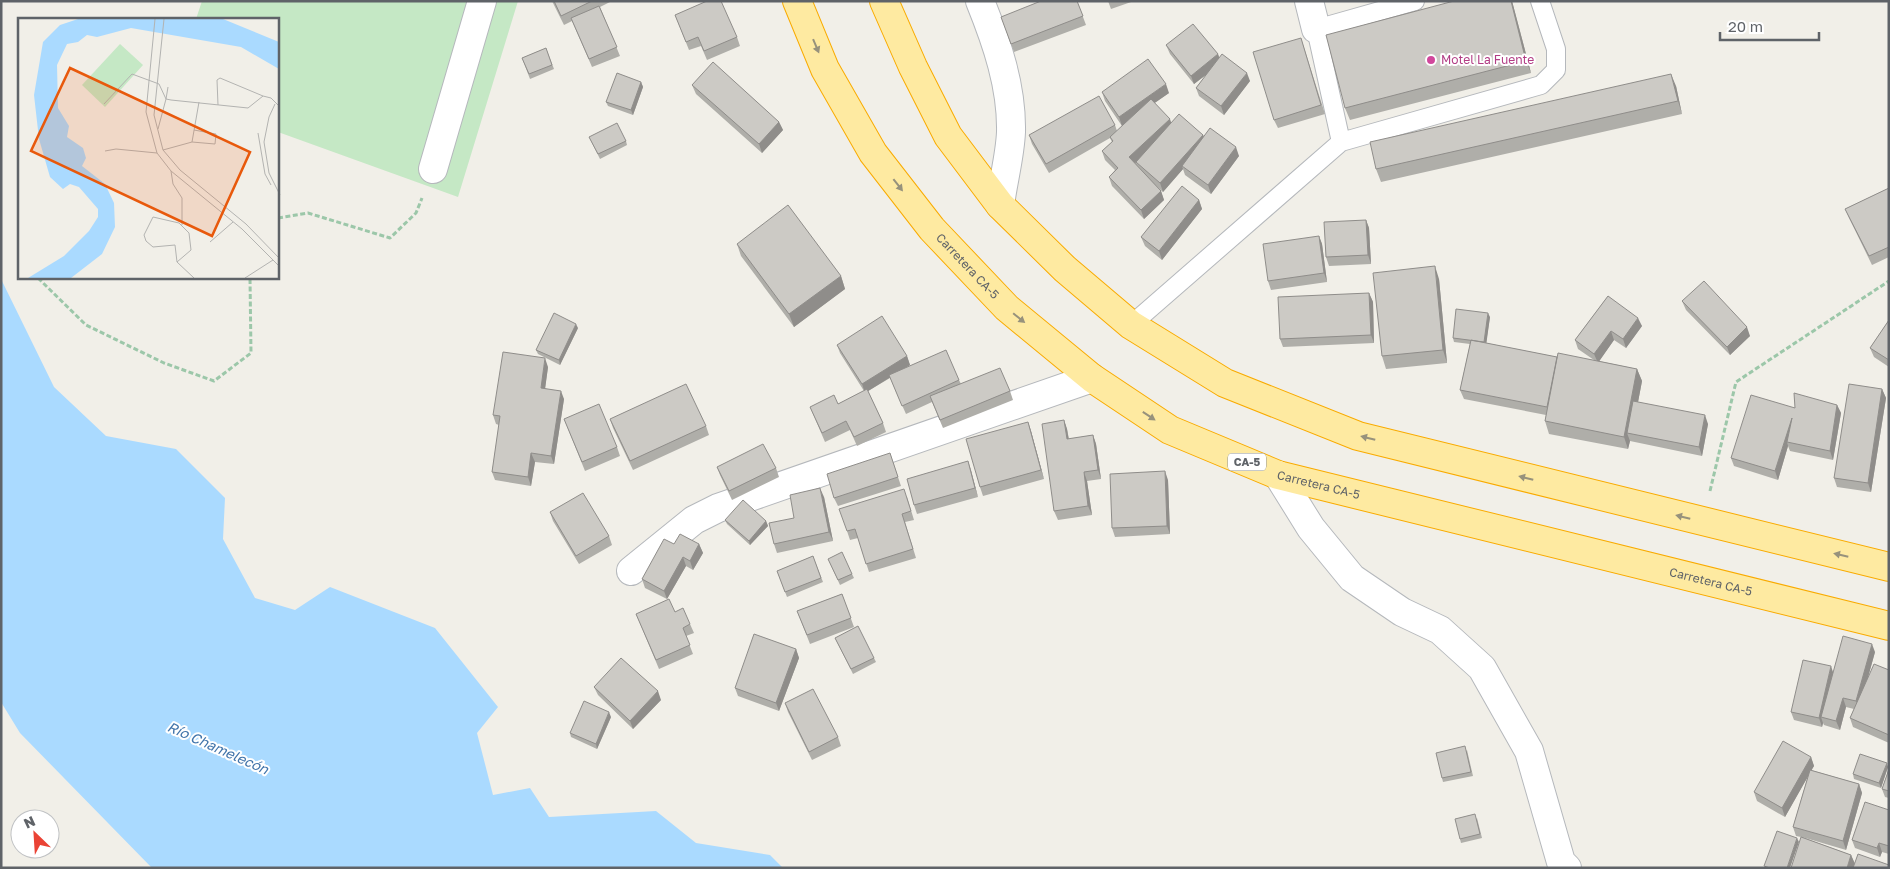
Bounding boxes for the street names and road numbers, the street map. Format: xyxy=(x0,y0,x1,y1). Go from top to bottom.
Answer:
street label: Carretera CA-5 xyxy=(933,230,1002,302)
road number: CA-5 xyxy=(1228,454,1266,471)
street label: Carretera CA-5 xyxy=(1276,467,1362,502)
street label: Carretera CA-5 xyxy=(1668,564,1754,599)

